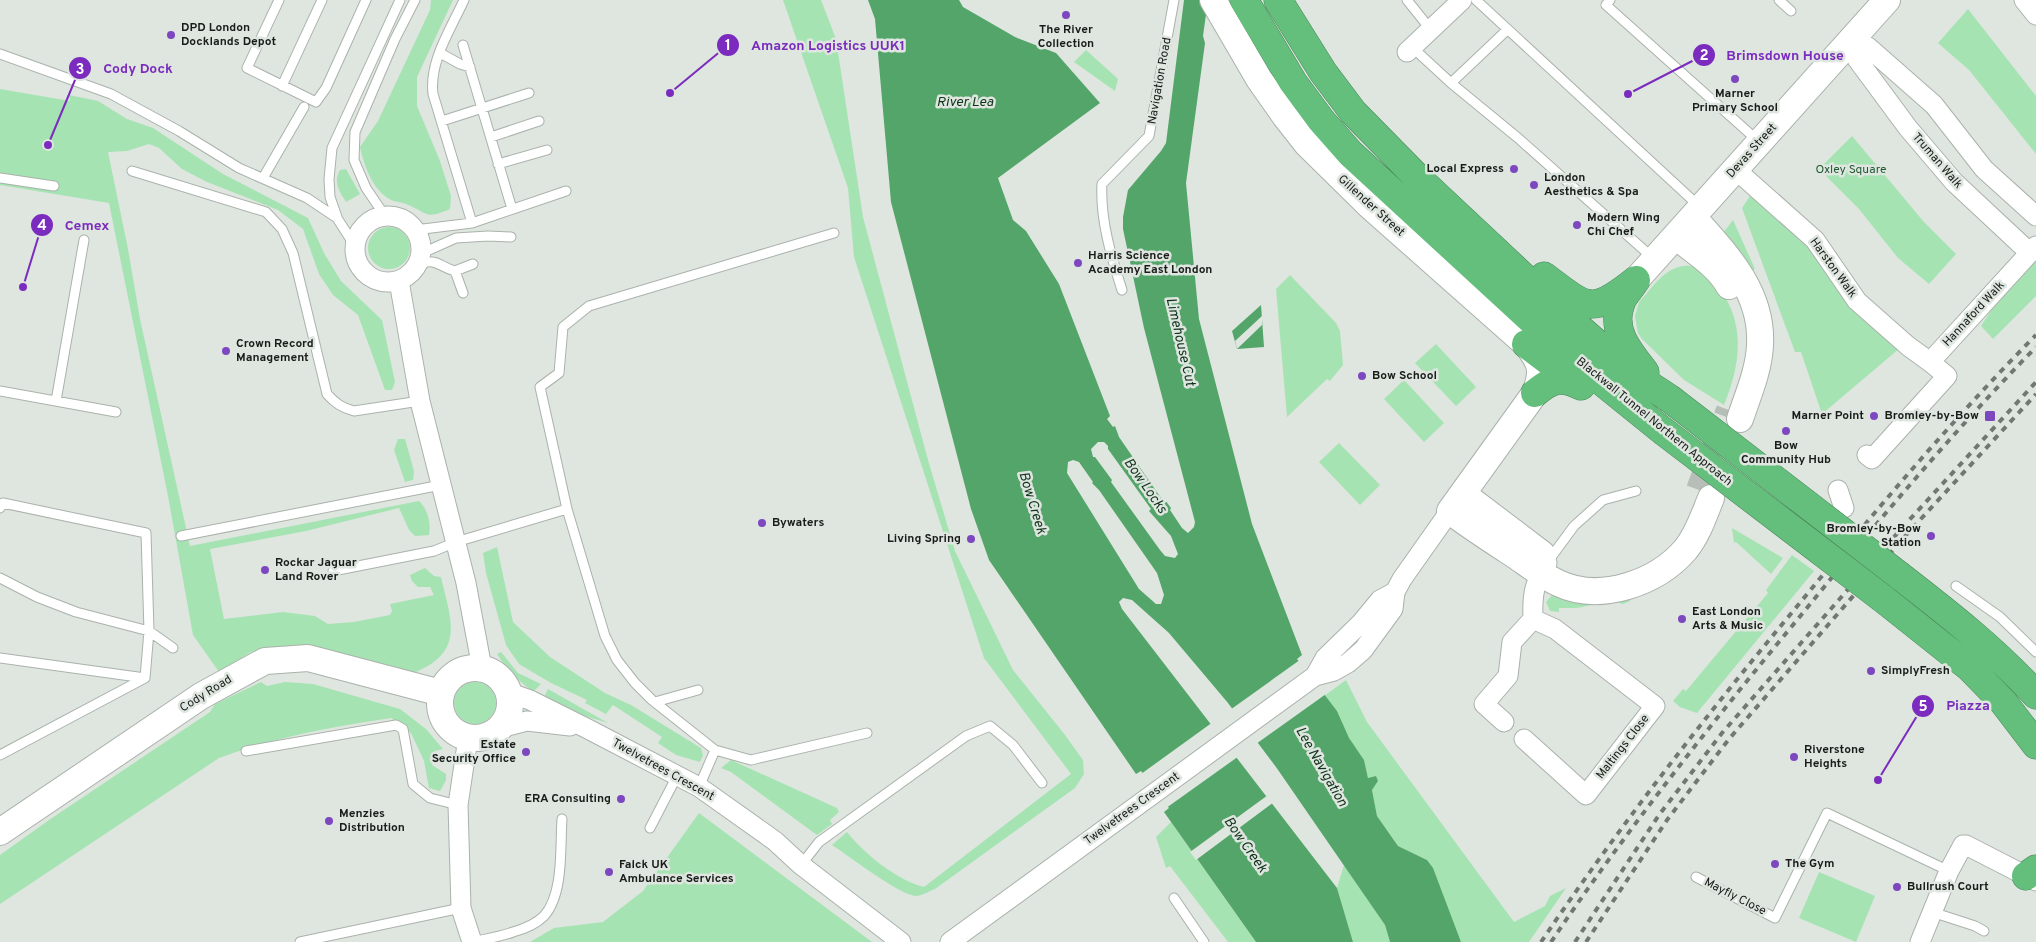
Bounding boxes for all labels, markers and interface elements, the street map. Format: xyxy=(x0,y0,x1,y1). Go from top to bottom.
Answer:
marker: The River Collection xyxy=(1060,9,1072,21)
place label: DPD London Docklands Depot xyxy=(181,20,276,50)
place label: The River Collection xyxy=(1038,22,1094,52)
marker: DPD London Docklands Depot xyxy=(165,29,177,41)
callout: Amazon Logistics UUK1 xyxy=(716,30,915,59)
street label: Navigation Road xyxy=(1144,36,1176,126)
text: 1 xyxy=(725,37,731,56)
text: Amazon Logistics UUK1 xyxy=(751,38,905,55)
callout: Brimsdown House xyxy=(1692,40,1854,69)
text: 2 xyxy=(1699,47,1709,66)
text: Brimsdown House xyxy=(1726,48,1844,65)
callout: Cody Dock xyxy=(68,54,182,83)
text: 3 xyxy=(76,61,85,80)
text: Cody Dock xyxy=(103,61,173,78)
marker: Marner Primary School xyxy=(1729,73,1741,85)
place label: Marner Primary School xyxy=(1692,86,1778,116)
water label: River Lea xyxy=(937,94,994,111)
street label: Devas Street xyxy=(1723,120,1781,182)
street label: Truman Walk xyxy=(1908,130,1966,192)
place label: Local Express xyxy=(1426,161,1504,177)
park label: Oxley Square xyxy=(1816,162,1887,178)
marker: Local Express xyxy=(1508,163,1520,175)
place label: London Aesthetics & Spa xyxy=(1544,170,1639,200)
street label: Gillender Street xyxy=(1334,172,1408,240)
marker: London Aesthetics & Spa xyxy=(1528,179,1540,191)
place label: Modern Wing Chi Chef xyxy=(1587,210,1660,240)
callout: Cemex xyxy=(30,211,120,240)
text: 4 xyxy=(37,217,47,236)
text: Cemex xyxy=(65,218,109,235)
marker: Modern Wing Chi Chef xyxy=(1571,219,1583,231)
street label: Harston Walk xyxy=(1806,235,1860,301)
place label: Harris Science Academy East London xyxy=(1088,248,1212,278)
marker: Harris Science Academy East London xyxy=(1072,257,1084,269)
street label: Hannaford Walk xyxy=(1939,278,2009,350)
water label: Limehouse Cut xyxy=(1162,296,1199,389)
place label: Crown Record Management xyxy=(236,336,314,366)
marker: Crown Record Management xyxy=(220,345,232,357)
street label: Blackwall Tunnel Northern Approach xyxy=(1573,354,1735,490)
place label: Bow School xyxy=(1372,368,1437,384)
marker: Bow School xyxy=(1356,370,1368,382)
place label: Marner Point xyxy=(1791,408,1864,424)
place label: Bromley-by-Bow xyxy=(1885,408,1979,424)
marker: Bromley-by-Bow xyxy=(1983,409,1997,423)
marker: Marner Point xyxy=(1868,410,1880,422)
marker: Bow Community Hub xyxy=(1780,425,1792,437)
place label: Bow Community Hub xyxy=(1741,438,1831,468)
water label: Bow Locks xyxy=(1120,455,1171,518)
water label: Bow Creek xyxy=(1014,470,1050,537)
place label: Bywaters xyxy=(772,515,824,531)
marker: Bywaters xyxy=(756,517,768,529)
place label: Bromley-by-Bow Station xyxy=(1827,521,1921,551)
marker: Bromley-by-Bow Station xyxy=(1925,530,1937,542)
place label: Living Spring xyxy=(887,531,961,547)
marker: Living Spring xyxy=(965,533,977,545)
place label: Rockar Jaguar Land Rover xyxy=(275,555,357,585)
marker: Rockar Jaguar Land Rover xyxy=(259,564,271,576)
place label: East London Arts & Music xyxy=(1692,604,1763,634)
marker: East London Arts & Music xyxy=(1676,613,1688,625)
place label: SimplyFresh xyxy=(1881,663,1950,679)
marker: SimplyFresh xyxy=(1865,665,1877,677)
street label: Cody Road xyxy=(177,672,235,716)
callout: Piazza xyxy=(1911,691,2000,720)
text: 5 xyxy=(1918,698,1928,717)
text: Piazza xyxy=(1946,698,1990,715)
street label: Maltings Close xyxy=(1593,711,1653,783)
water label: Lee Navigation xyxy=(1291,724,1351,810)
street label: Twelvetrees Crescent xyxy=(609,735,717,805)
place label: Estate Security Office xyxy=(432,737,516,767)
place label: Riverstone Heights xyxy=(1804,742,1865,772)
marker: Estate Security Office xyxy=(520,746,532,758)
marker: Riverstone Heights xyxy=(1788,751,1800,763)
street label: Twelvetrees Crescent xyxy=(1081,769,1183,849)
place label: ERA Consulting xyxy=(525,791,611,807)
marker: ERA Consulting xyxy=(615,793,627,805)
place label: Menzies Distribution xyxy=(339,806,405,836)
water label: Bow Creek xyxy=(1220,814,1271,877)
marker: Menzies Distribution xyxy=(323,815,335,827)
place label: The Gym xyxy=(1785,856,1834,872)
place label: Falck UK Ambulance Services xyxy=(619,857,734,887)
marker: The Gym xyxy=(1769,858,1781,870)
marker: Falck UK Ambulance Services xyxy=(603,866,615,878)
street label: Mayfly Close xyxy=(1701,875,1769,919)
place label: Bullrush Court xyxy=(1907,879,1989,895)
marker: Bullrush Court xyxy=(1891,881,1903,893)

